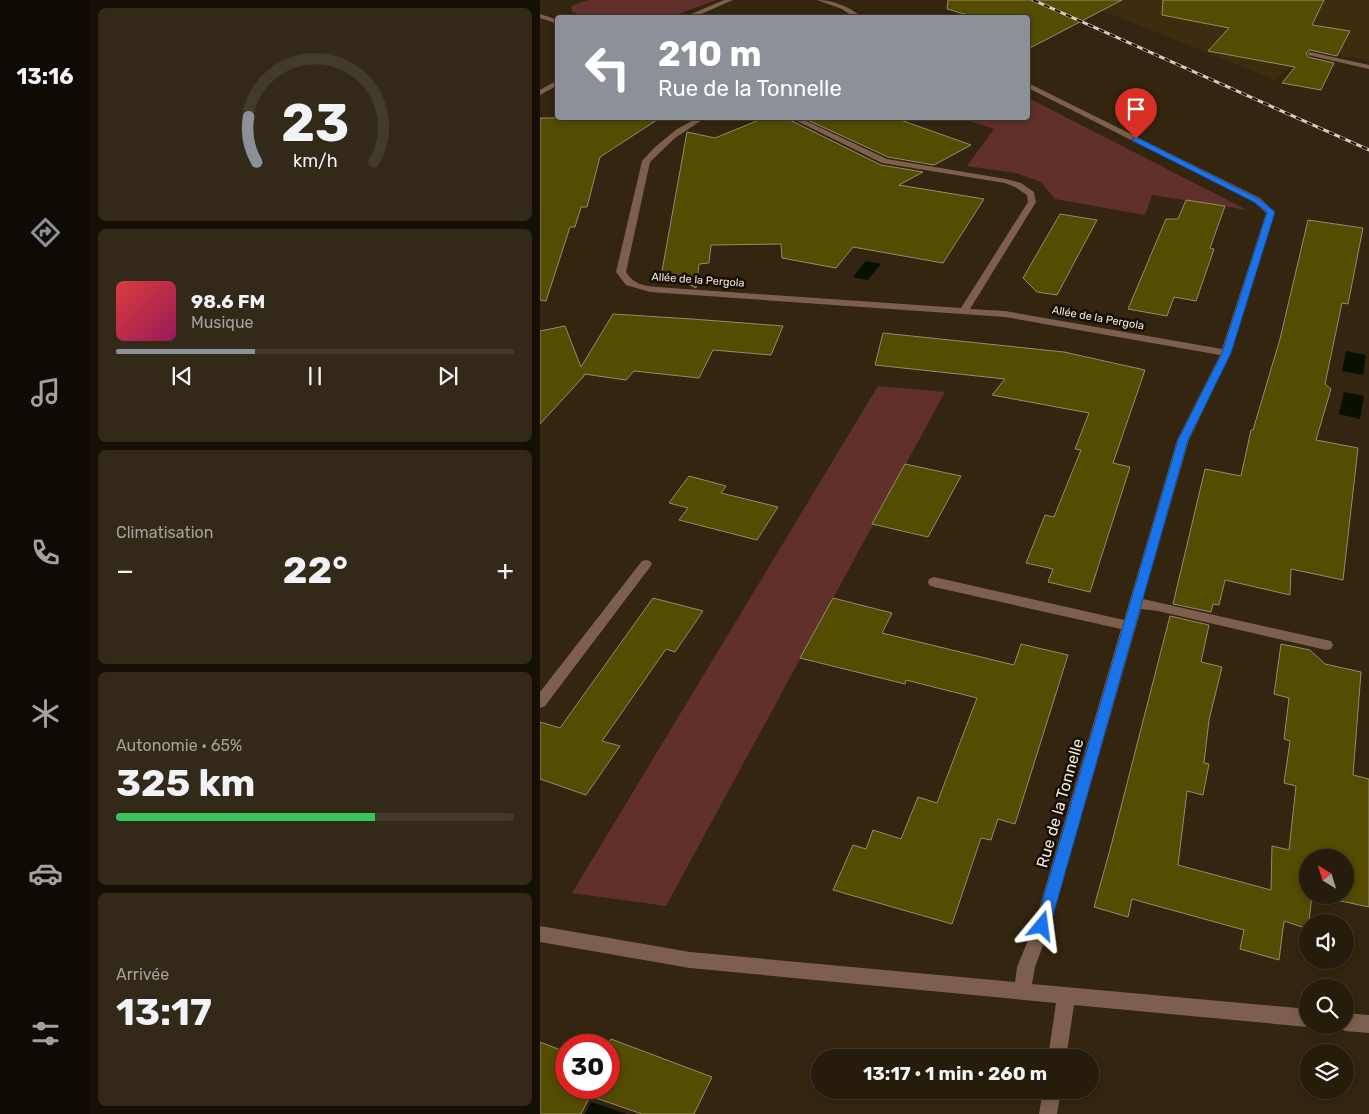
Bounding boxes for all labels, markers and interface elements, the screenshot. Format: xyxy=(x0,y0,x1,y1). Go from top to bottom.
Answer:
text: 210 m xyxy=(658,33,761,75)
icon: left xyxy=(575,35,640,100)
text: 13:16 xyxy=(16,63,74,90)
text: Rue de la Tonnelle xyxy=(658,75,842,102)
pin xyxy=(1115,88,1157,139)
text: 23 xyxy=(281,92,349,154)
icon: arrive xyxy=(1122,95,1150,123)
text: km/h xyxy=(293,150,337,171)
icon: directions xyxy=(28,215,63,250)
street label: Allée de la Pergola xyxy=(651,270,745,290)
text: 98.6 FM xyxy=(191,290,265,313)
street label: Allée de la Pergola xyxy=(1051,303,1145,333)
text: Musique xyxy=(191,313,254,332)
icon: previous xyxy=(168,362,196,390)
icon: pause xyxy=(301,362,329,390)
icon: next xyxy=(434,362,462,390)
icon: music xyxy=(28,375,63,410)
text: Climatisation xyxy=(116,523,213,542)
icon: phone xyxy=(28,535,63,570)
text: 22° xyxy=(283,547,348,593)
text: − xyxy=(116,554,134,587)
text: + xyxy=(497,554,514,587)
icon: climate xyxy=(28,696,63,731)
text: Autonomie · 65% xyxy=(116,736,242,755)
street label: Rue de la Tonnelle xyxy=(1032,736,1088,870)
text: 325 km xyxy=(116,760,255,806)
north arrow xyxy=(1299,849,1354,904)
map controls xyxy=(1299,849,1354,1099)
icon: car xyxy=(28,856,63,891)
position arrow xyxy=(1015,899,1067,951)
button: sound xyxy=(1299,914,1354,969)
text: Arrivée xyxy=(116,965,169,984)
button: search xyxy=(1299,979,1354,1034)
text: 13:17 xyxy=(116,989,212,1035)
icon: filters xyxy=(28,1016,63,1051)
speed limit sign: 30 xyxy=(555,1034,620,1099)
button: layers xyxy=(1299,1044,1354,1099)
text: 13:17 · 1 min · 260 m xyxy=(863,1062,1047,1085)

